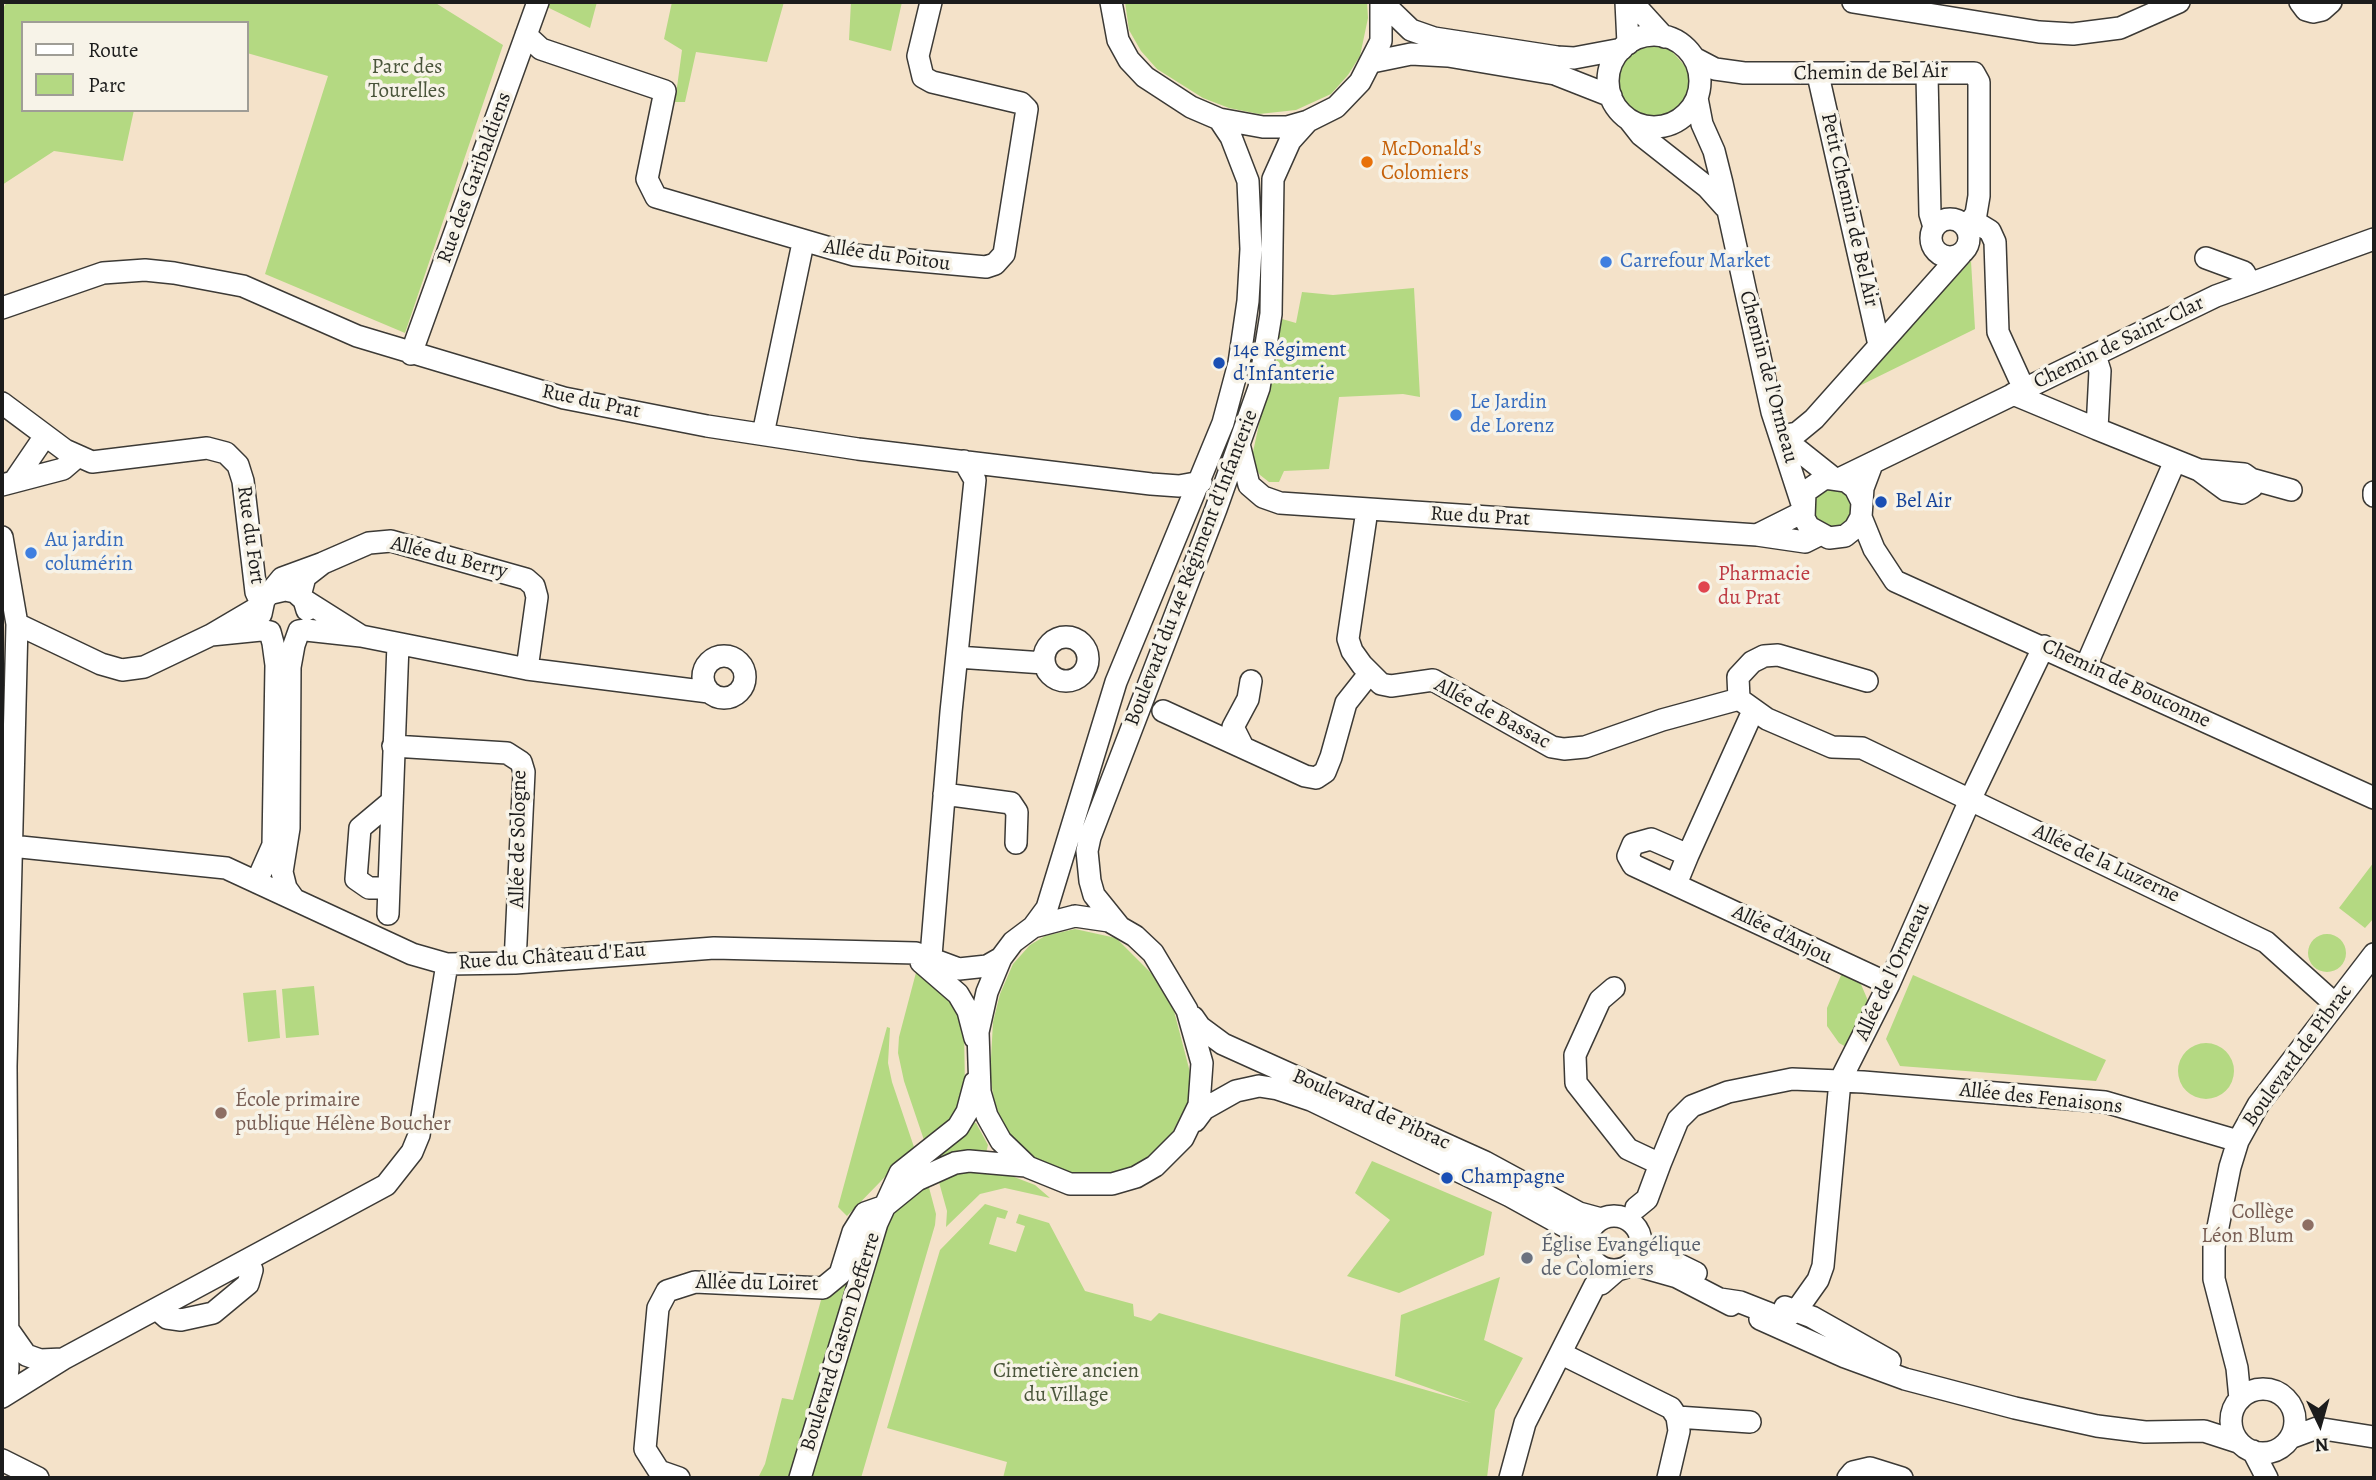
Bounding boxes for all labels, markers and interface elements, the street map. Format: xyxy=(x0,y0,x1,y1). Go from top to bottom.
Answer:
legend xyxy=(21,21,248,112)
text: Route xyxy=(88,36,138,64)
park label: Parc des Tourelles xyxy=(368,55,446,105)
street label: Chemin de Bel Air xyxy=(1794,59,1948,87)
text: Parc xyxy=(88,71,126,99)
street label: Rue des Garibaldiens xyxy=(432,89,518,267)
street label: Petit Chemin de Bel Air xyxy=(1814,110,1884,310)
place label: McDonald's Colomiers xyxy=(1381,137,1482,187)
marker: McDonald's Colomiers xyxy=(1359,154,1375,170)
street label: Allée du Poitou xyxy=(822,235,952,277)
place label: Carrefour Market xyxy=(1620,249,1771,275)
marker: Carrefour Market xyxy=(1598,254,1614,270)
street label: Chemin de l'Ormeau xyxy=(1733,288,1803,466)
street label: Chemin de Saint-Clar xyxy=(2030,291,2208,395)
place label: 14e Régiment d'Infanterie xyxy=(1233,338,1346,388)
marker: 14e Régiment d'Infanterie xyxy=(1211,355,1227,371)
street label: Rue du Prat xyxy=(540,379,642,425)
place label: Le Jardin de Lorenz xyxy=(1470,390,1554,440)
street label: Boulevard du 14e Régiment d'Infanterie xyxy=(1120,406,1264,730)
marker: Le Jardin de Lorenz xyxy=(1448,407,1464,423)
street label: Rue du Fort xyxy=(231,484,269,586)
place label: Bel Air xyxy=(1895,489,1952,515)
marker: Bel Air xyxy=(1873,494,1889,510)
street label: Rue du Prat xyxy=(1429,502,1531,532)
place label: Au jardin columérin xyxy=(45,528,133,578)
street label: Allée du Berry xyxy=(388,531,510,585)
marker: Au jardin columérin xyxy=(23,545,39,561)
place label: Pharmacie du Prat xyxy=(1718,562,1810,612)
marker: Pharmacie du Prat xyxy=(1696,579,1712,595)
street label: Chemin de Bouconne xyxy=(2038,634,2214,734)
street label: Allée de Bassac xyxy=(1430,673,1554,755)
street label: Allée de Sologne xyxy=(505,770,533,908)
street label: Allée de la Luzerne xyxy=(2029,819,2183,909)
street label: Allée de l'Ormeau xyxy=(1850,899,1936,1045)
street label: Allée d'Anjou xyxy=(1728,900,1836,970)
street label: Rue du Château d'Eau xyxy=(457,938,647,976)
street label: Boulevard de Pibrac xyxy=(2238,980,2358,1132)
street label: Boulevard de Pibrac xyxy=(1288,1064,1454,1156)
street label: Allée des Fenaisons xyxy=(1958,1078,2124,1120)
place label: École primaire publique Hélène Boucher xyxy=(235,1088,451,1138)
marker: École primaire publique Hélène Boucher xyxy=(213,1105,229,1121)
place label: Champagne xyxy=(1461,1165,1565,1191)
marker: Champagne xyxy=(1439,1170,1455,1186)
place label: Collège Léon Blum xyxy=(2201,1200,2294,1250)
marker: Collège Léon Blum xyxy=(2300,1217,2316,1233)
street label: Boulevard Gaston Defferre xyxy=(796,1230,886,1454)
place label: Église Evangélique de Colomiers xyxy=(1541,1233,1701,1283)
marker: Église Evangélique de Colomiers xyxy=(1519,1250,1535,1266)
street label: Allée du Loiret xyxy=(695,1270,819,1298)
park label: Cimetière ancien du Village xyxy=(993,1359,1139,1409)
north arrow xyxy=(2285,1389,2355,1459)
text: N xyxy=(2314,1431,2330,1458)

